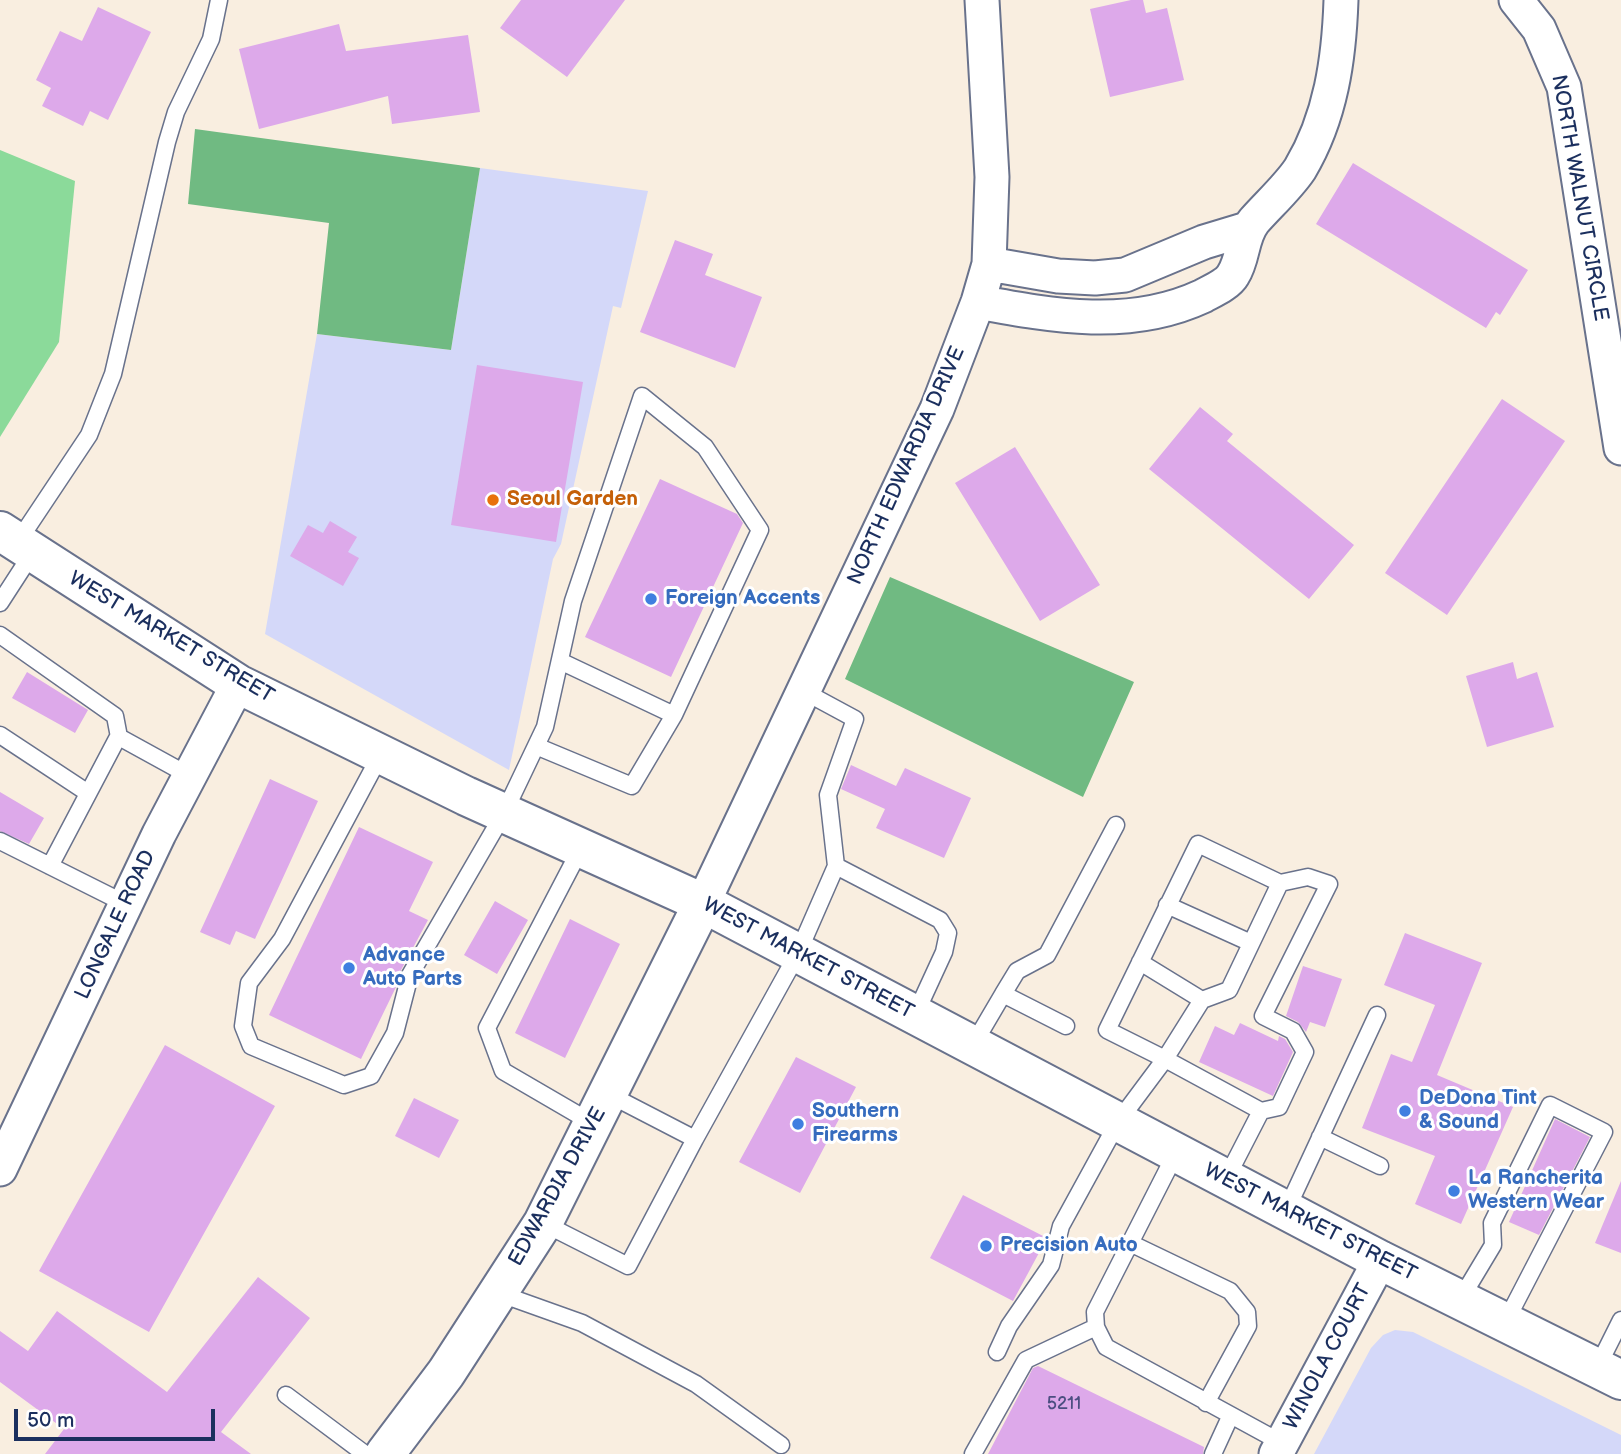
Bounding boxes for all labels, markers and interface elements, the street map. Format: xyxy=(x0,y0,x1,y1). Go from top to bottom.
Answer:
street label: NORTH WALNUT CIRCLE xyxy=(1545,73,1613,323)
street label: NORTH EDWARDIA DRIVE xyxy=(843,343,971,589)
place label: Seoul Garden xyxy=(507,487,638,513)
marker: Seoul Garden xyxy=(485,492,501,508)
street label: WEST MARKET STREET xyxy=(64,567,278,709)
place label: Foreign Accents xyxy=(665,586,820,612)
marker: Foreign Accents xyxy=(643,591,659,607)
street label: LONGALE ROAD xyxy=(70,846,162,1004)
street label: WEST MARKET STREET xyxy=(698,893,918,1025)
place label: Advance Auto Parts xyxy=(363,943,462,993)
marker: Advance Auto Parts xyxy=(341,960,357,976)
place label: DeDona Tint & Sound xyxy=(1419,1086,1537,1136)
place label: Southern Firearms xyxy=(812,1099,899,1149)
street label: EDWARDIA DRIVE xyxy=(504,1103,612,1271)
marker: DeDona Tint & Sound xyxy=(1397,1103,1413,1119)
marker: Southern Firearms xyxy=(790,1116,806,1132)
street label: WEST MARKET STREET xyxy=(1199,1158,1421,1288)
place label: La Rancherita Western Wear xyxy=(1468,1166,1604,1216)
marker: La Rancherita Western Wear xyxy=(1446,1183,1462,1199)
place label: Precision Auto xyxy=(1000,1233,1138,1259)
marker: Precision Auto xyxy=(978,1238,994,1254)
street label: WINOLA COURT xyxy=(1279,1280,1377,1434)
house number: 5211 xyxy=(1047,1393,1081,1415)
scale bar xyxy=(18,1394,219,1438)
text: 50 m xyxy=(27,1408,74,1433)

